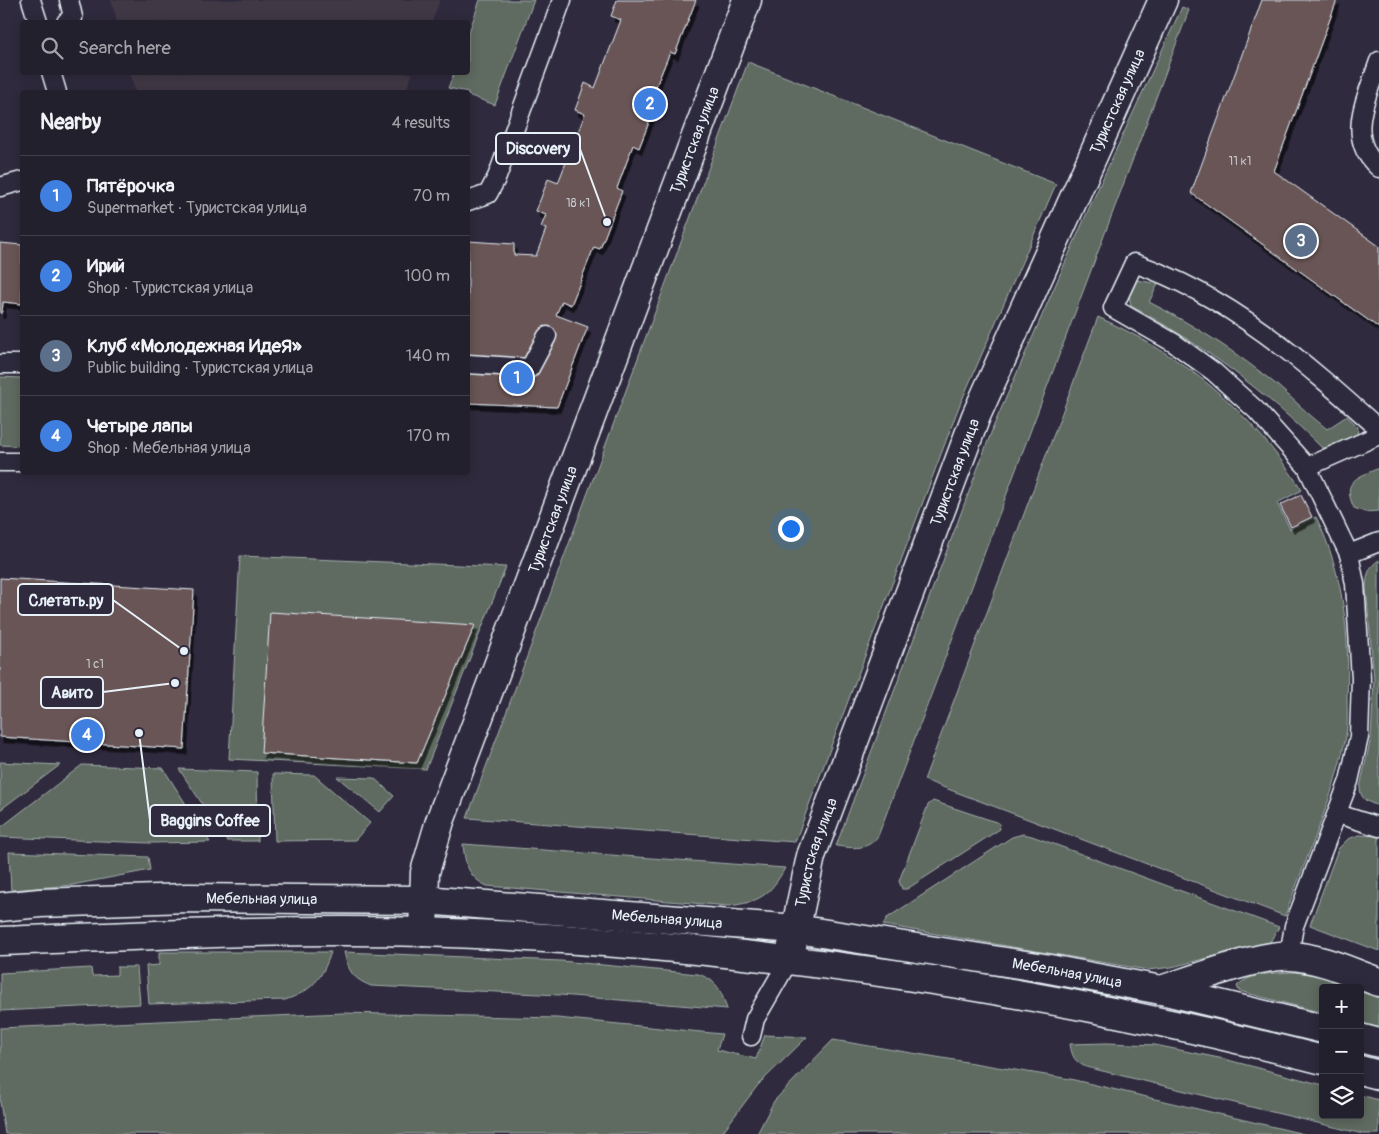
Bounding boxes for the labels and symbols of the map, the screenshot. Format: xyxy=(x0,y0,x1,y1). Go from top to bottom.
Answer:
street label: Туристская улица xyxy=(1086,46,1150,157)
street label: Туристская улица xyxy=(666,84,724,197)
pin: 2 xyxy=(634,85,666,123)
callout: Discovery xyxy=(496,133,580,164)
text: Discovery xyxy=(506,139,570,159)
house number: 11 к1 xyxy=(1229,154,1251,169)
house number: 18 к1 xyxy=(566,196,590,211)
pin: 3 xyxy=(1285,222,1317,260)
pin: 1 xyxy=(501,359,533,397)
street label: Туристская улица xyxy=(927,416,984,529)
street label: Туристская улица xyxy=(524,463,582,576)
your location xyxy=(778,516,804,542)
callout: Слетать.ру xyxy=(18,584,113,615)
text: Слетать.ру xyxy=(29,591,104,611)
house number: 1 с1 xyxy=(86,657,104,672)
callout: Авито xyxy=(41,677,103,708)
text: Авито xyxy=(51,683,93,703)
pin: 4 xyxy=(71,716,103,754)
street label: Туристская улица xyxy=(791,795,842,909)
callout: Baggins Coffee xyxy=(150,805,270,836)
text: Baggins Coffee xyxy=(160,811,261,831)
street label: Мебельная улица xyxy=(206,889,317,909)
street label: Мебельная улица xyxy=(611,906,723,933)
street label: Мебельная улица xyxy=(1011,954,1123,992)

